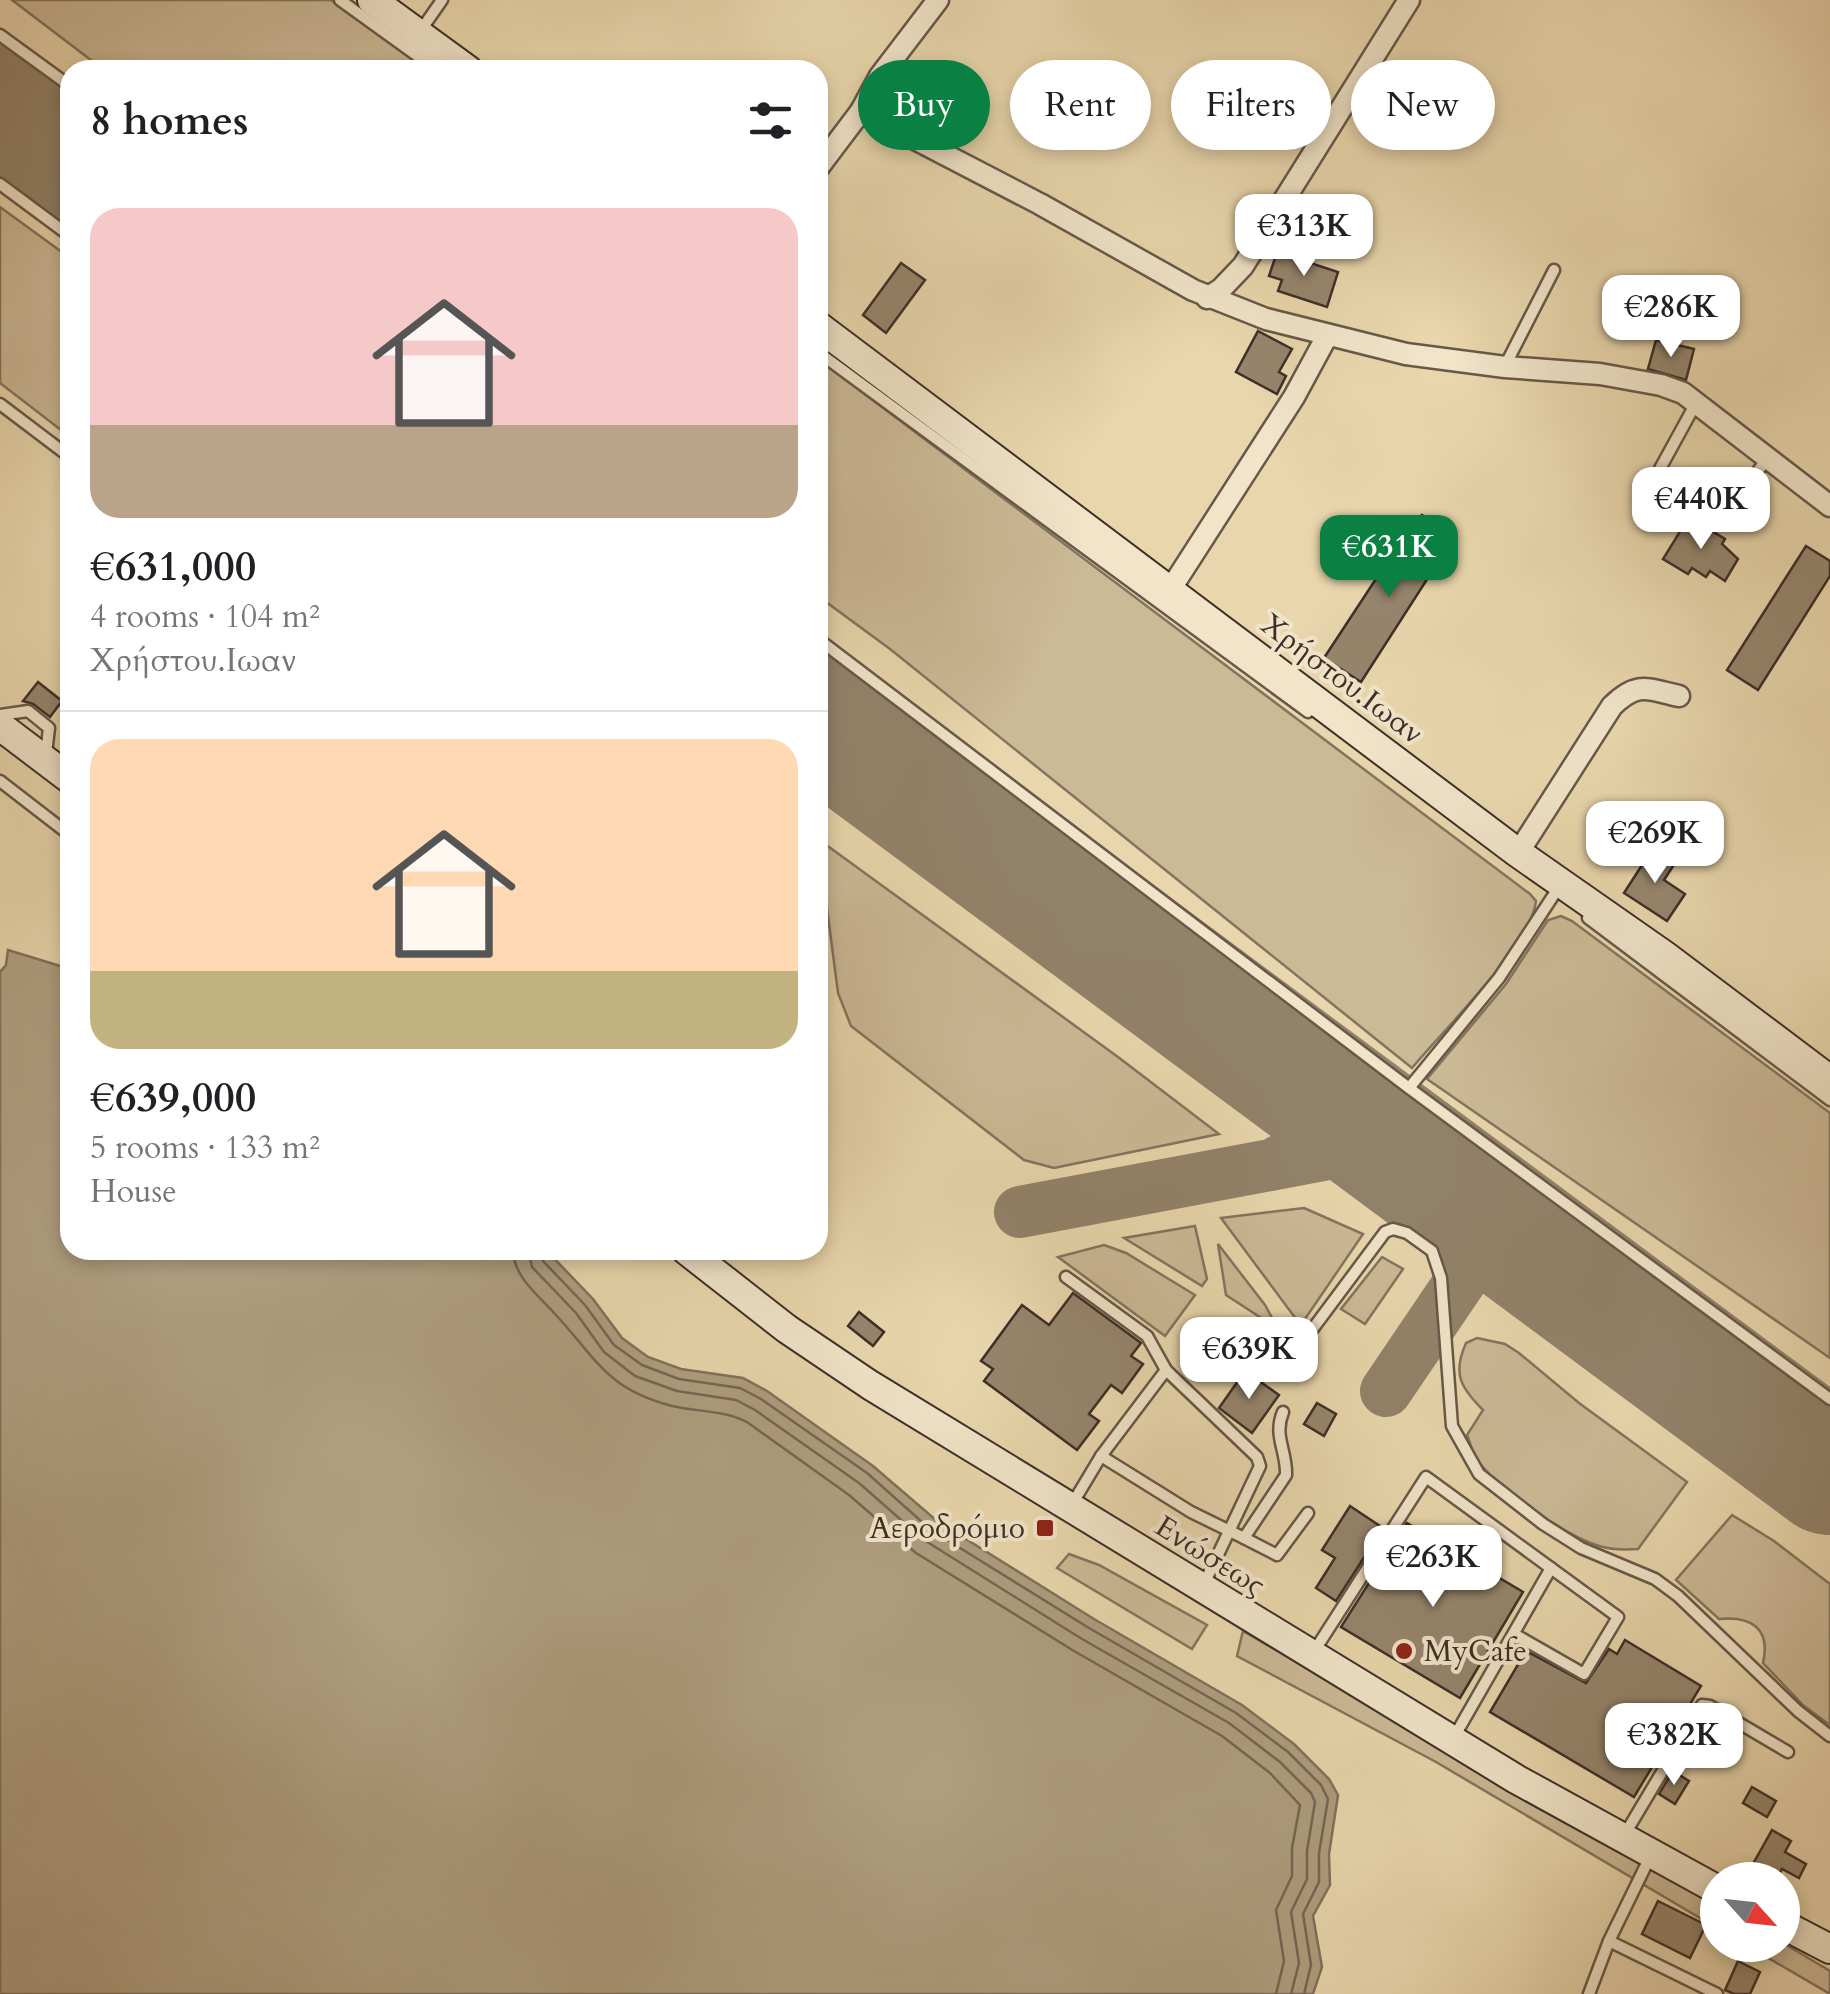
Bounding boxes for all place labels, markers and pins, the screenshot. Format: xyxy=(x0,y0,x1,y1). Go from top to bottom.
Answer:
pin: €313K xyxy=(1234,194,1374,279)
pin: €286K xyxy=(1601,275,1741,360)
pin: €440K xyxy=(1631,467,1771,552)
pin: €631K xyxy=(1319,515,1459,600)
pin: €269K xyxy=(1585,801,1725,886)
pin: €639K xyxy=(1179,1317,1319,1402)
place label: Αεροδρόμιο xyxy=(870,1508,1025,1549)
marker: Αεροδρόμιο xyxy=(1034,1517,1056,1539)
pin: €263K xyxy=(1363,1525,1503,1610)
place label: MyCafe xyxy=(1424,1631,1527,1672)
marker: MyCafe xyxy=(1393,1640,1415,1662)
pin: €382K xyxy=(1604,1703,1744,1788)

